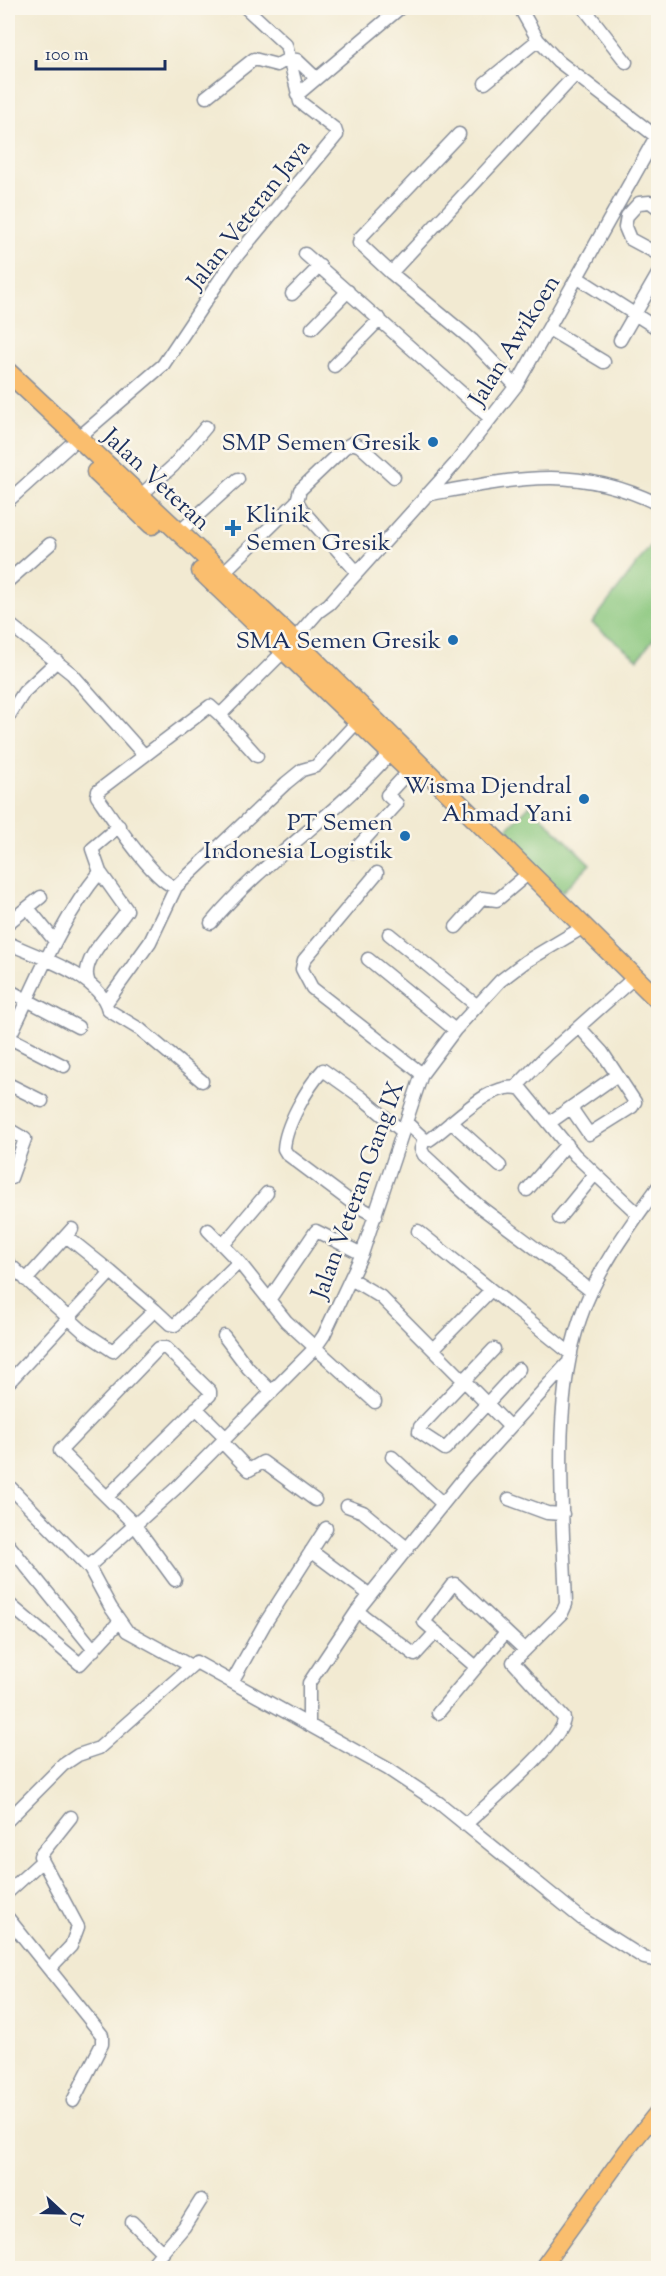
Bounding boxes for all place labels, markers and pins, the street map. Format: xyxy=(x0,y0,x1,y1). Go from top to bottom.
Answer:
place label: SMP Semen Gresik xyxy=(222,427,421,461)
marker: SMP Semen Gresik xyxy=(426,435,440,449)
place label: Klinik Semen Gresik xyxy=(246,499,391,561)
marker: Klinik Semen Gresik xyxy=(224,519,242,537)
place label: SMA Semen Gresik xyxy=(236,625,441,659)
marker: SMA Semen Gresik xyxy=(446,633,460,647)
place label: Wisma Djendral Ahmad Yani xyxy=(404,770,572,832)
marker: Wisma Djendral Ahmad Yani xyxy=(577,792,591,806)
place label: PT Semen Indonesia Logistik xyxy=(204,807,393,869)
marker: PT Semen Indonesia Logistik xyxy=(398,829,412,843)

